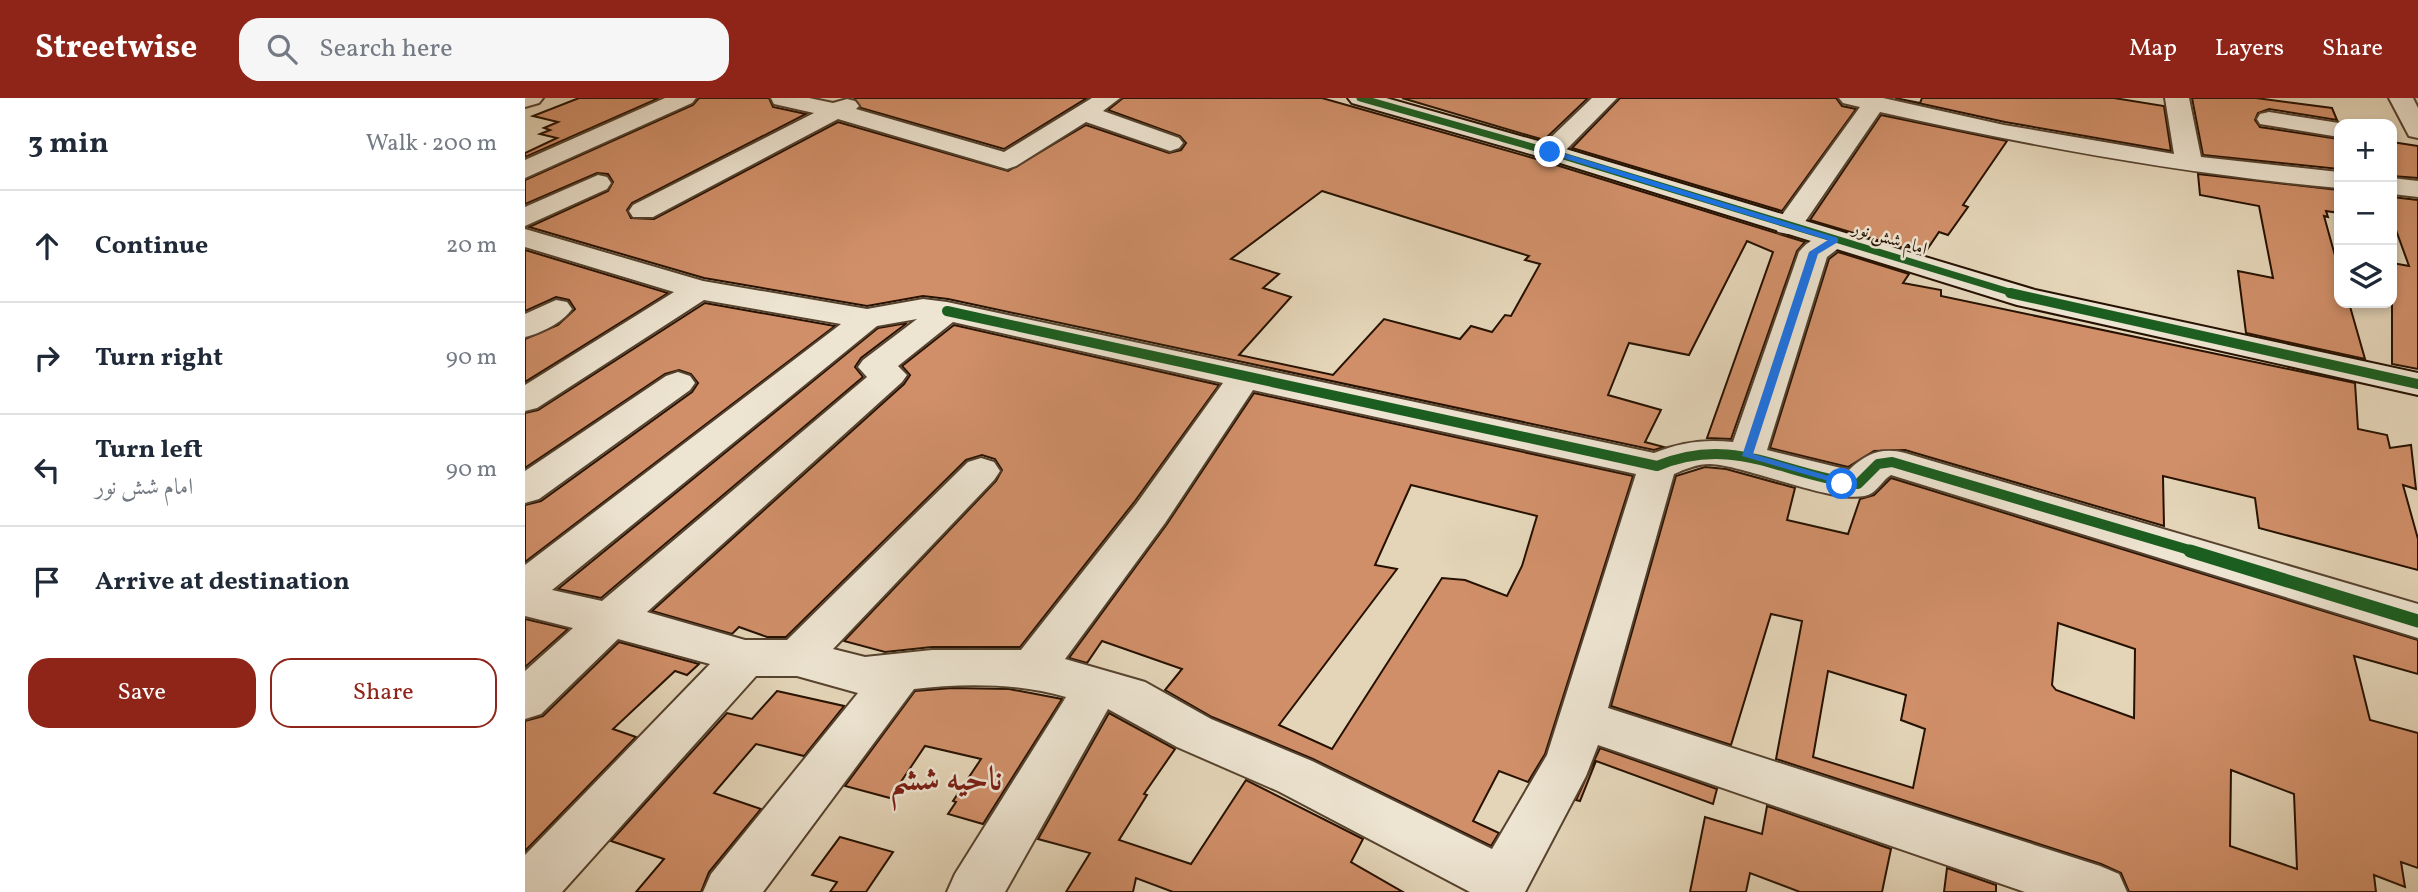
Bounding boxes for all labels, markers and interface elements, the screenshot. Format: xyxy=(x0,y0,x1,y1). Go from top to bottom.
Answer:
search box xyxy=(239,18,729,81)
text: Streetwise xyxy=(35,26,197,72)
icon: search xyxy=(263,30,301,68)
text: Search here xyxy=(319,31,453,67)
text: Map xyxy=(2129,32,2177,66)
text: Layers xyxy=(2215,32,2284,66)
text: Share xyxy=(2322,32,2383,66)
map controls xyxy=(2334,119,2397,308)
button: + xyxy=(2334,119,2397,182)
text: 3 min xyxy=(28,123,109,165)
text: Walk · 200 m xyxy=(366,128,497,160)
route end xyxy=(1534,136,1565,167)
button: − xyxy=(2334,182,2397,245)
street label: امام شش نور xyxy=(1847,216,1930,265)
icon: ahead xyxy=(28,227,66,265)
text: Continue xyxy=(95,228,208,264)
text: 20 m xyxy=(446,230,497,262)
button: layers xyxy=(2334,245,2397,308)
icon: right xyxy=(28,339,66,377)
text: Turn right xyxy=(95,340,223,376)
text: 90 m xyxy=(446,342,497,374)
text: Turn left xyxy=(95,432,203,468)
icon: left xyxy=(28,451,66,489)
text: 90 m xyxy=(446,454,497,486)
route start xyxy=(1826,468,1857,499)
text: امام شش نور xyxy=(95,472,193,504)
icon: arrive xyxy=(28,563,66,601)
text: Arrive at destination xyxy=(95,564,350,600)
button: Save xyxy=(28,658,256,728)
button: Share xyxy=(270,658,497,728)
district label: ناحیه ششم xyxy=(890,759,1002,812)

